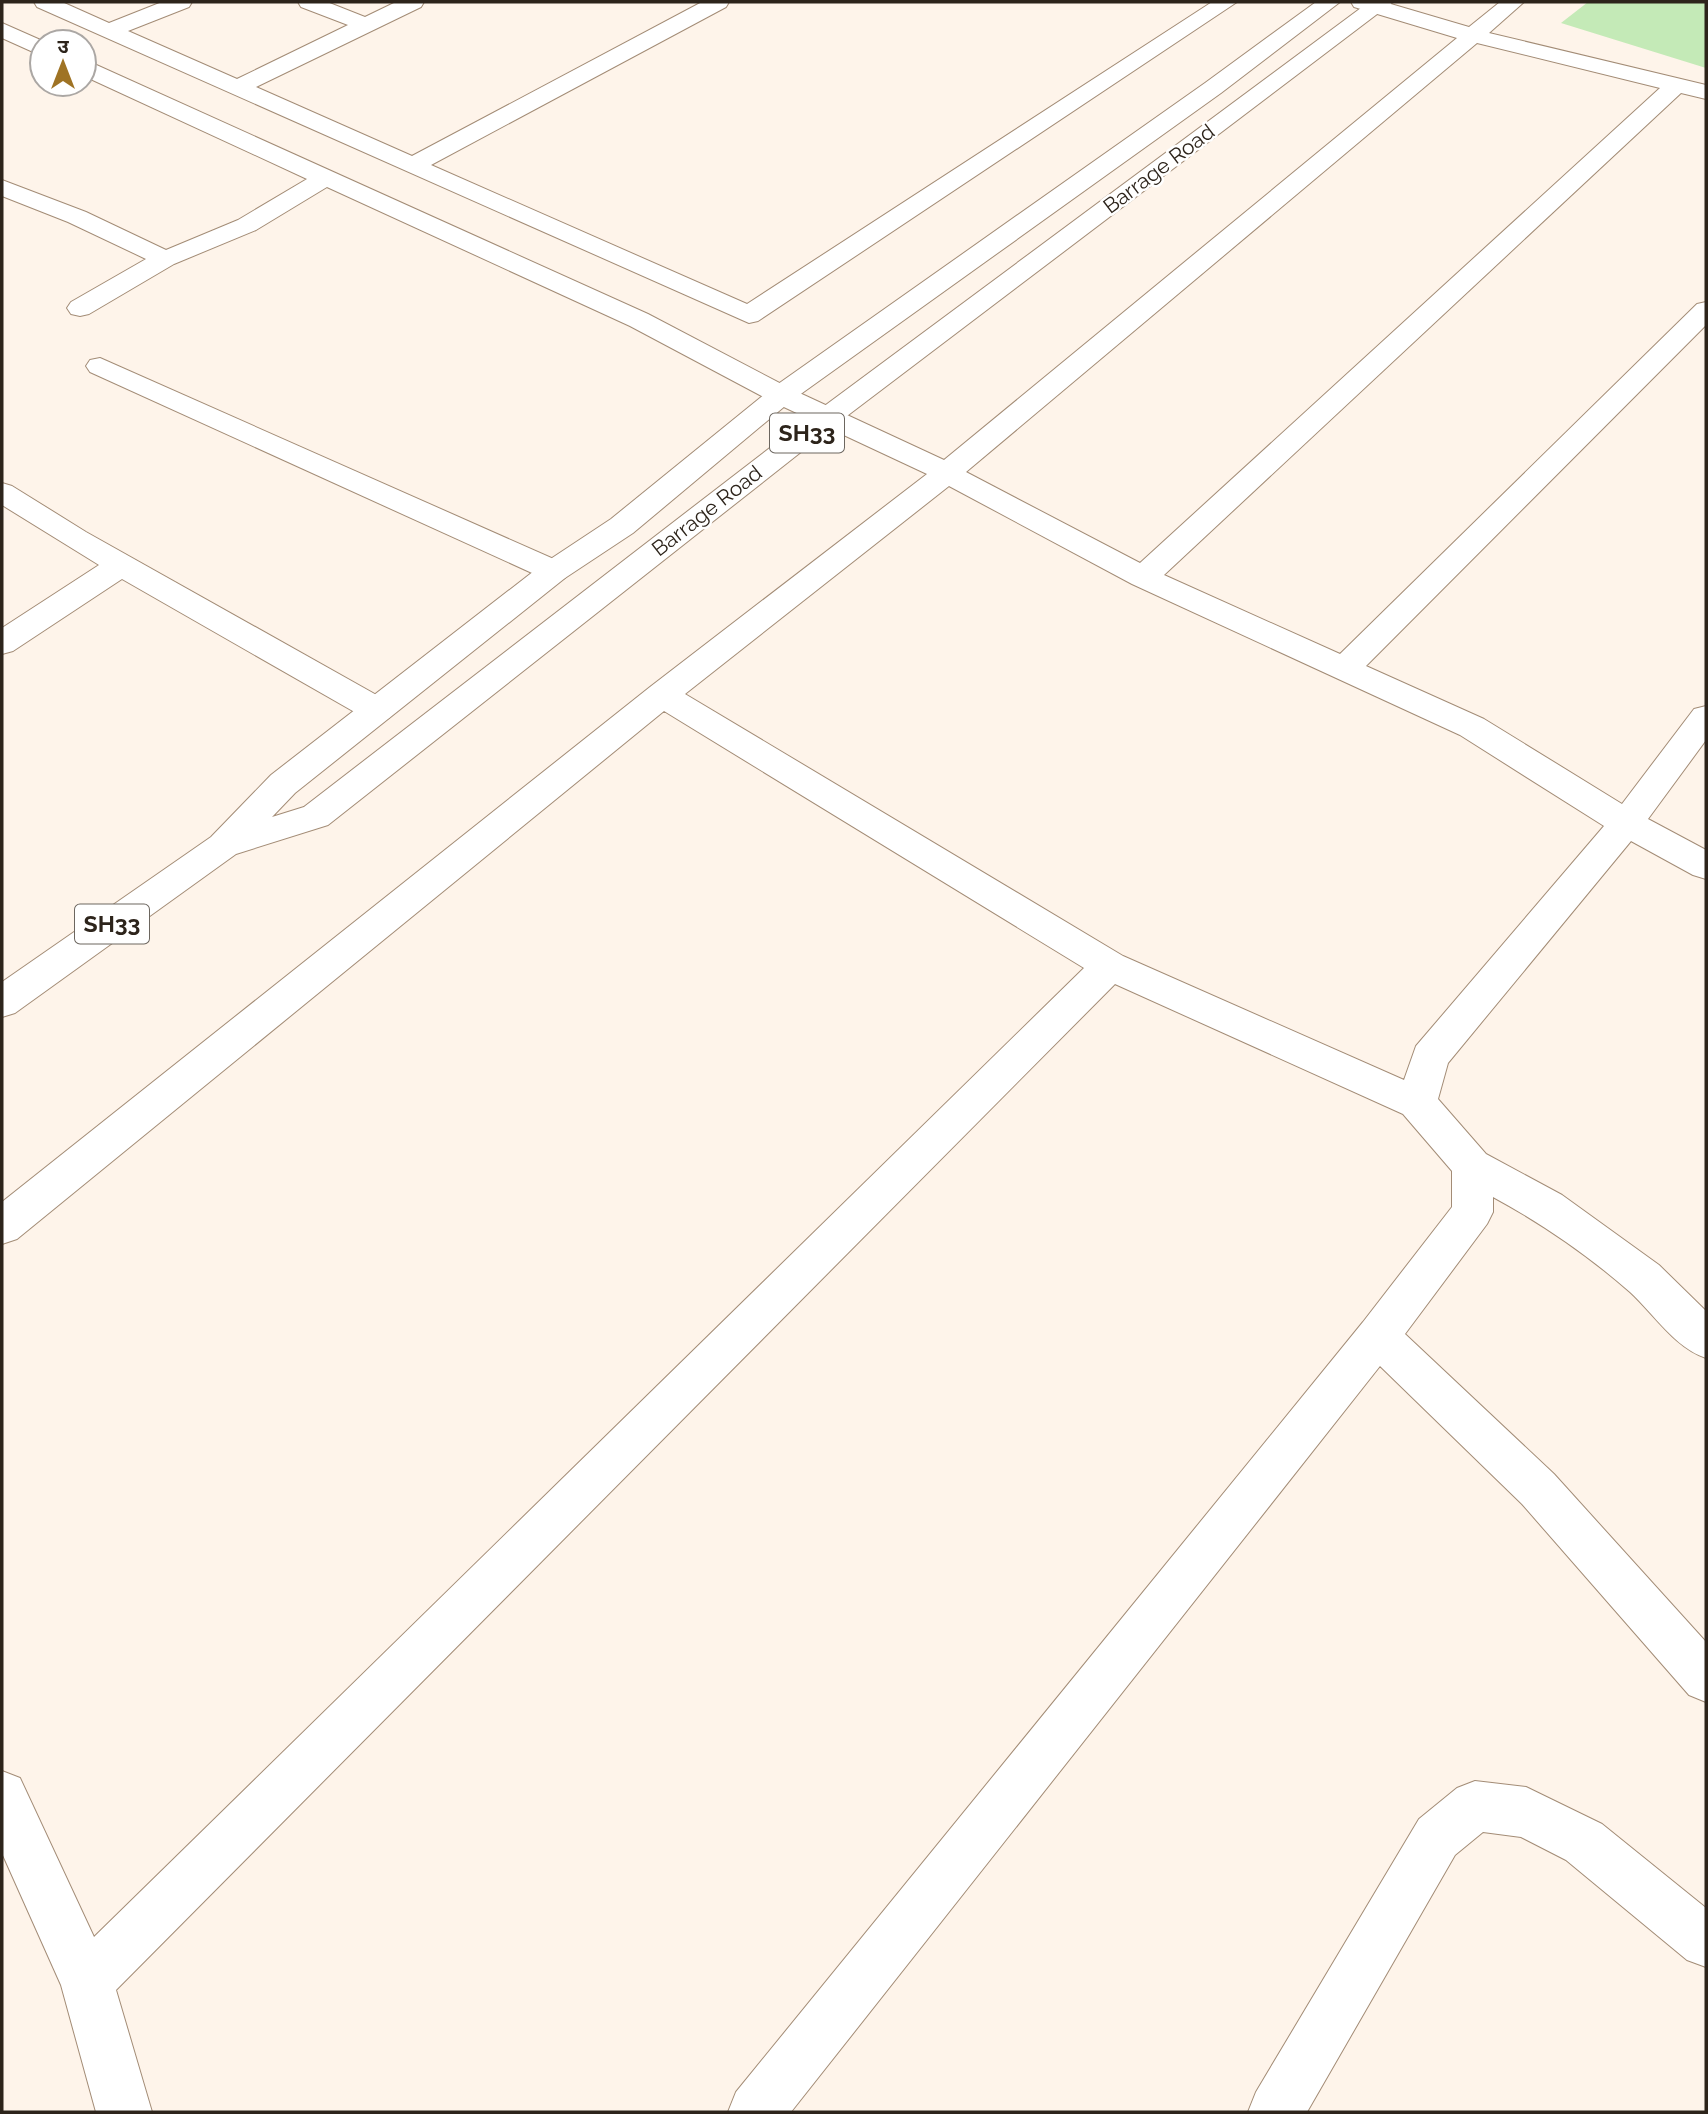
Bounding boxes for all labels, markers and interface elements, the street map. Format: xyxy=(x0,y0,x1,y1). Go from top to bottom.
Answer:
north arrow xyxy=(28,28,98,98)
text: उ xyxy=(57,35,69,57)
street label: Barrage Road xyxy=(1098,119,1219,218)
road number: SH33 xyxy=(770,414,844,452)
street label: Barrage Road xyxy=(647,460,767,561)
road number: SH33 xyxy=(75,904,149,944)

